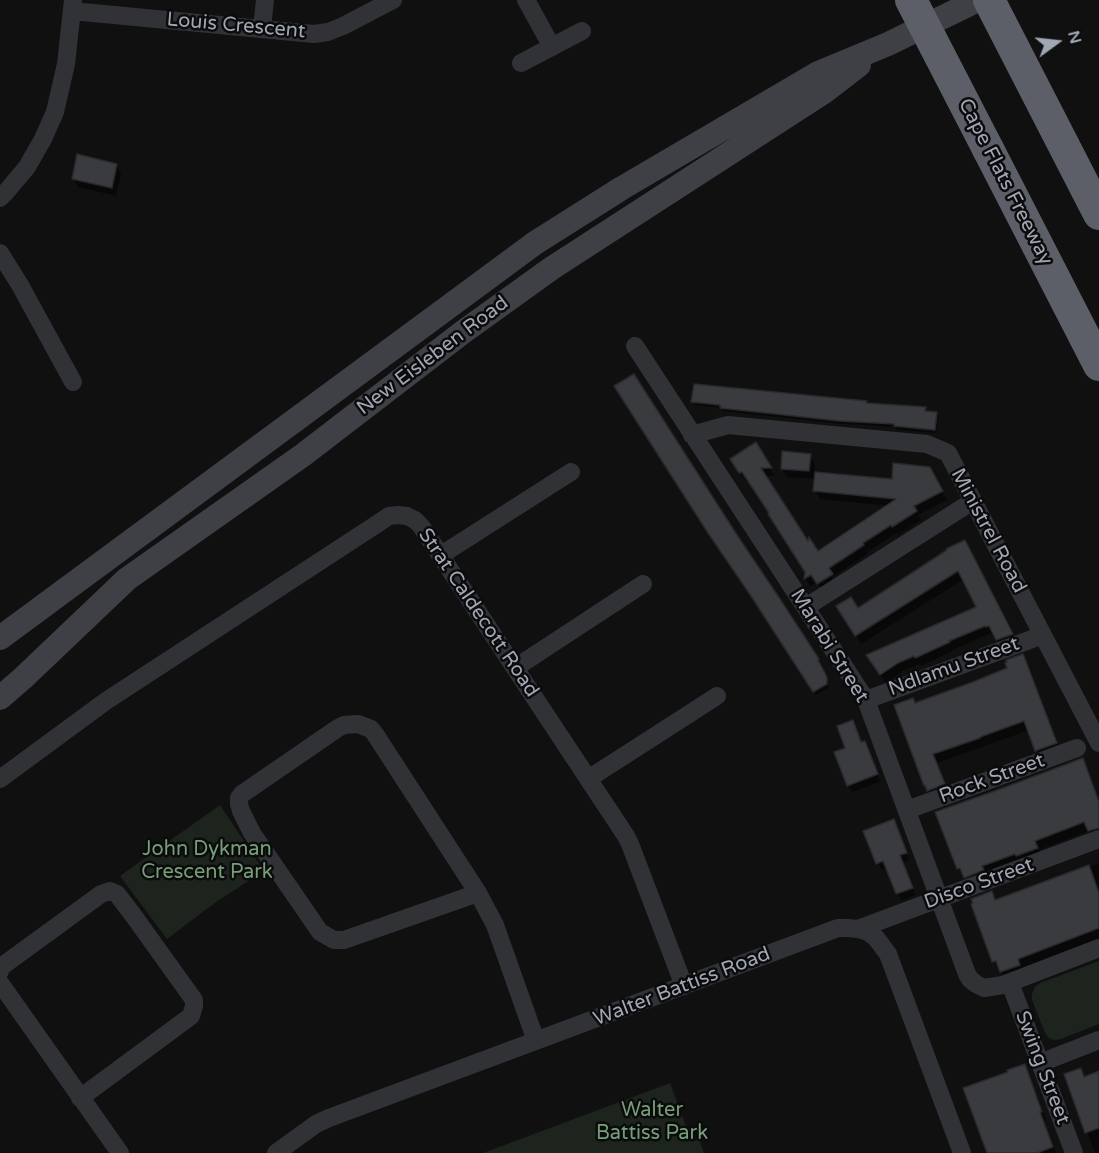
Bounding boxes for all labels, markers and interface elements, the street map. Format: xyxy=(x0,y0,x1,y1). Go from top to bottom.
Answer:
street label: Louis Crescent xyxy=(166,8,306,44)
north arrow xyxy=(1027,12,1087,72)
text: N xyxy=(1063,29,1086,46)
street label: Cape Flats Freeway xyxy=(953,95,1057,269)
street label: New Eisleben Road xyxy=(353,291,513,421)
street label: Ministrel Road xyxy=(945,465,1031,597)
street label: Strat Caldecott Road xyxy=(413,524,543,702)
street label: Marabi Street xyxy=(785,585,873,707)
street label: Ndlamu Street xyxy=(885,632,1023,702)
street label: Rock Street xyxy=(936,749,1048,809)
park label: John Dykman Crescent Park xyxy=(141,838,273,885)
street label: Disco Street xyxy=(921,853,1037,915)
street label: Walter Battiss Road xyxy=(590,942,774,1032)
street label: Swing Street xyxy=(1009,1008,1075,1128)
park label: Walter Battiss Park xyxy=(596,1099,708,1146)

